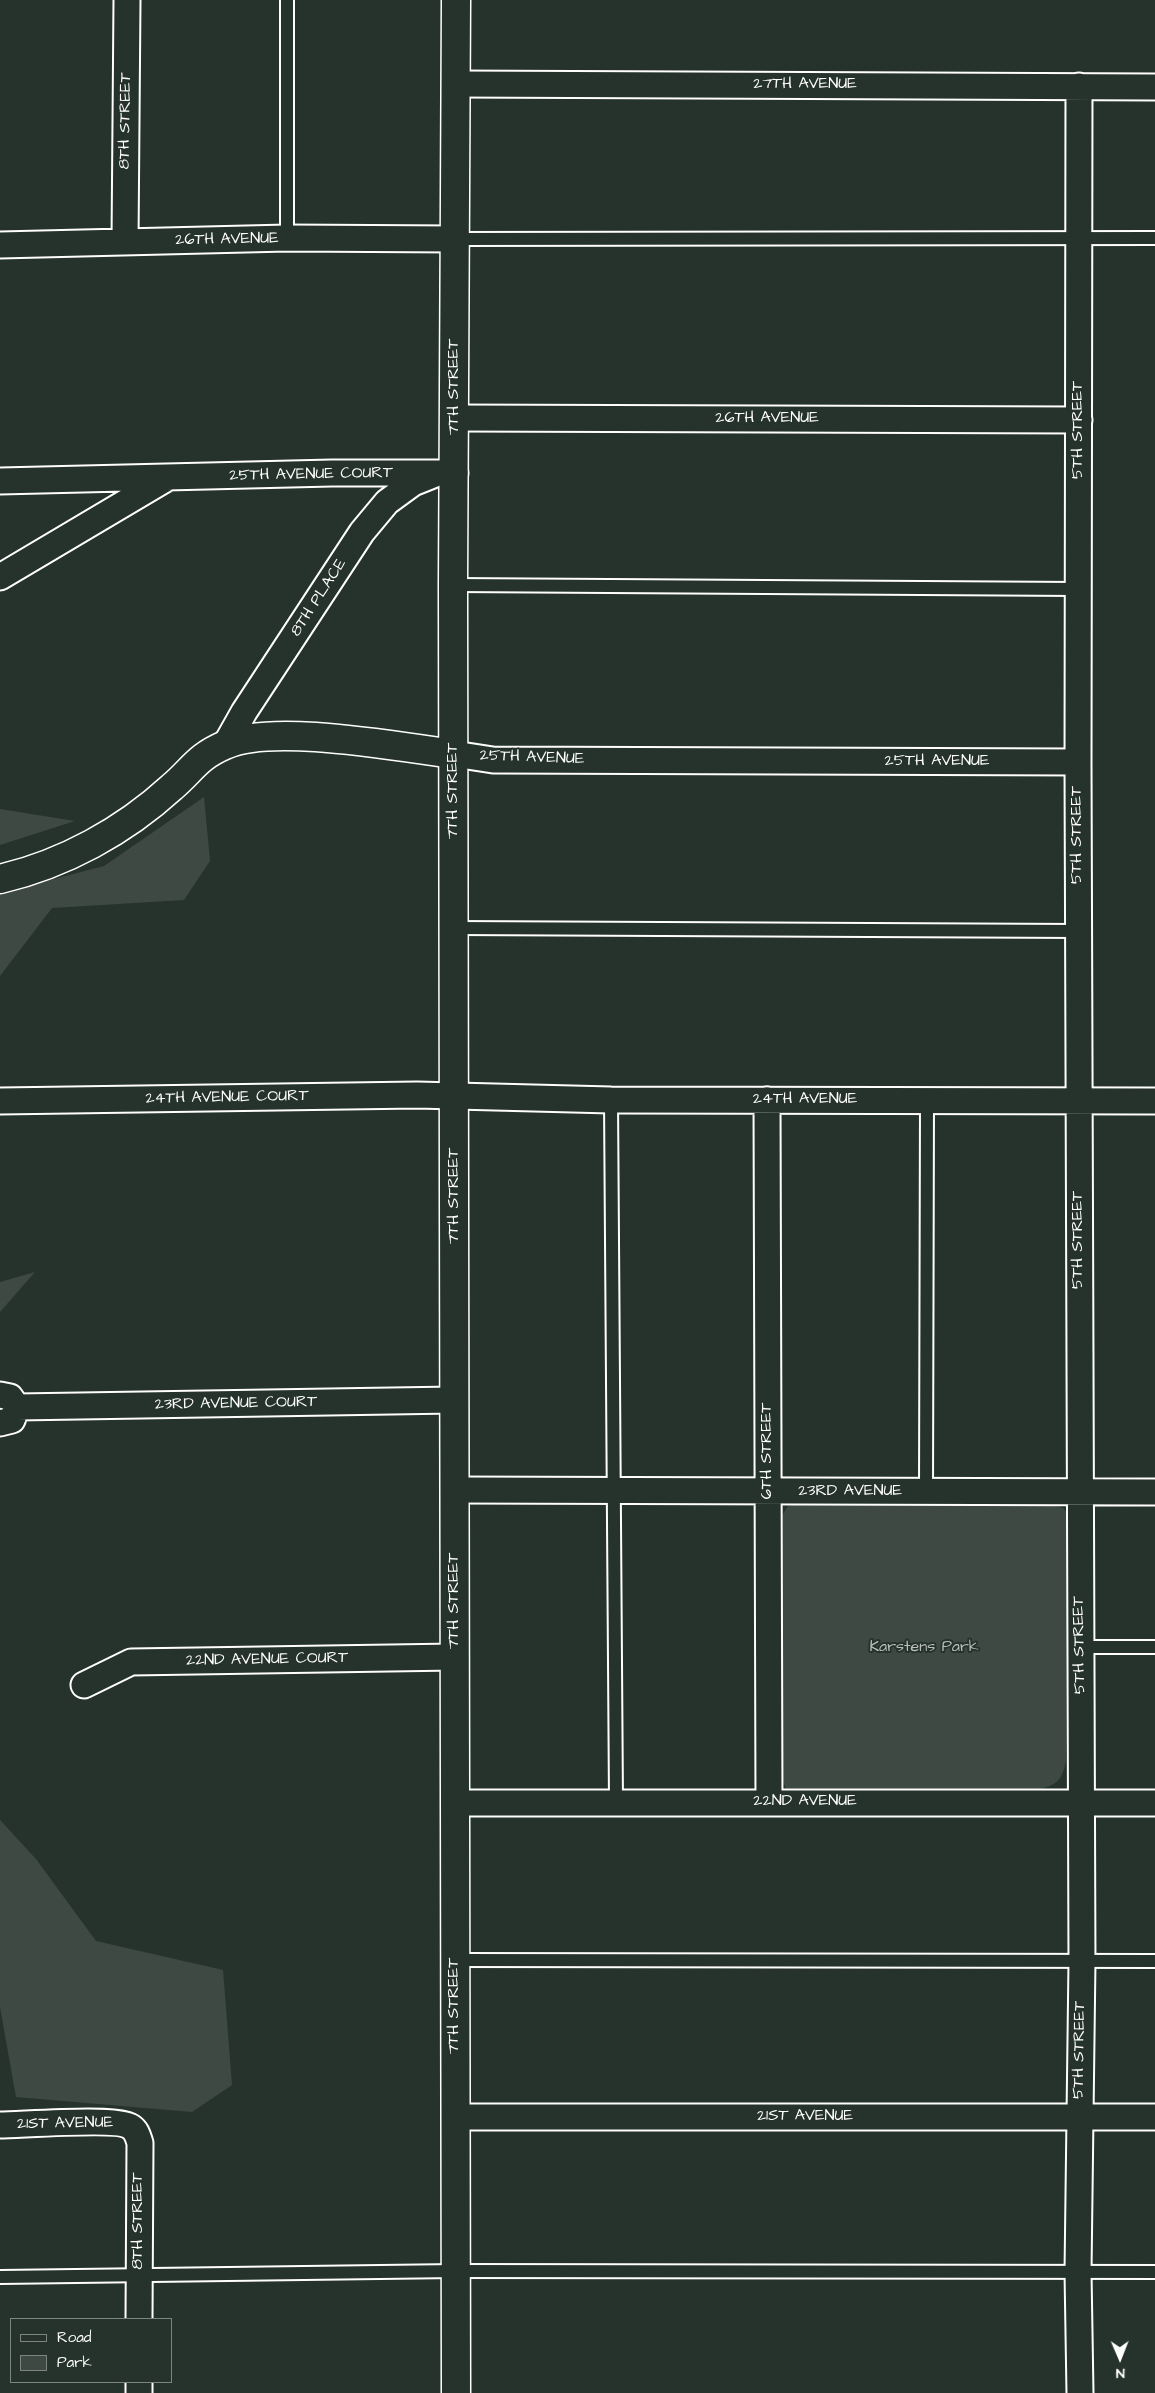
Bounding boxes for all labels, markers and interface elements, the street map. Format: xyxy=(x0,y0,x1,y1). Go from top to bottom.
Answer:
street label: 8TH STREET xyxy=(116,72,136,170)
street label: 27TH AVENUE xyxy=(753,75,857,95)
street label: 26TH AVENUE xyxy=(175,229,279,251)
street label: 7TH STREET xyxy=(445,339,465,435)
street label: 5TH STREET xyxy=(1069,381,1089,479)
street label: 26TH AVENUE xyxy=(715,409,819,429)
street label: 25TH AVENUE COURT xyxy=(229,464,393,486)
street label: 8TH PLACE xyxy=(287,556,351,640)
street label: 7TH STREET xyxy=(444,743,464,839)
street label: 25TH AVENUE xyxy=(479,747,585,769)
street label: 25TH AVENUE xyxy=(885,752,989,772)
street label: 5TH STREET xyxy=(1068,786,1088,884)
street label: 24TH AVENUE COURT xyxy=(145,1087,309,1109)
street label: 24TH AVENUE xyxy=(753,1090,857,1110)
street label: 7TH STREET xyxy=(445,1148,465,1244)
street label: 5TH STREET xyxy=(1069,1191,1089,1289)
street label: 23RD AVENUE COURT xyxy=(155,1393,317,1415)
street label: 6TH STREET xyxy=(758,1403,778,1499)
street label: 23RD AVENUE xyxy=(798,1482,902,1502)
street label: 7TH STREET xyxy=(445,1553,465,1649)
street label: 5TH STREET xyxy=(1070,1596,1090,1694)
park label: Karstens Park xyxy=(869,1638,979,1658)
street label: 22ND AVENUE COURT xyxy=(186,1649,348,1671)
street label: 22ND AVENUE xyxy=(753,1792,857,1812)
street label: 7TH STREET xyxy=(445,1958,465,2054)
street label: 5TH STREET xyxy=(1070,2001,1090,2099)
street label: 21ST AVENUE xyxy=(757,2107,853,2127)
street label: 21ST AVENUE xyxy=(17,2114,113,2134)
street label: 8TH STREET xyxy=(129,2172,149,2270)
legend xyxy=(10,2318,172,2383)
text: Road xyxy=(57,2327,91,2348)
north arrow xyxy=(1095,2333,1145,2383)
text: Park xyxy=(57,2352,92,2373)
text: N xyxy=(1116,2363,1125,2383)

